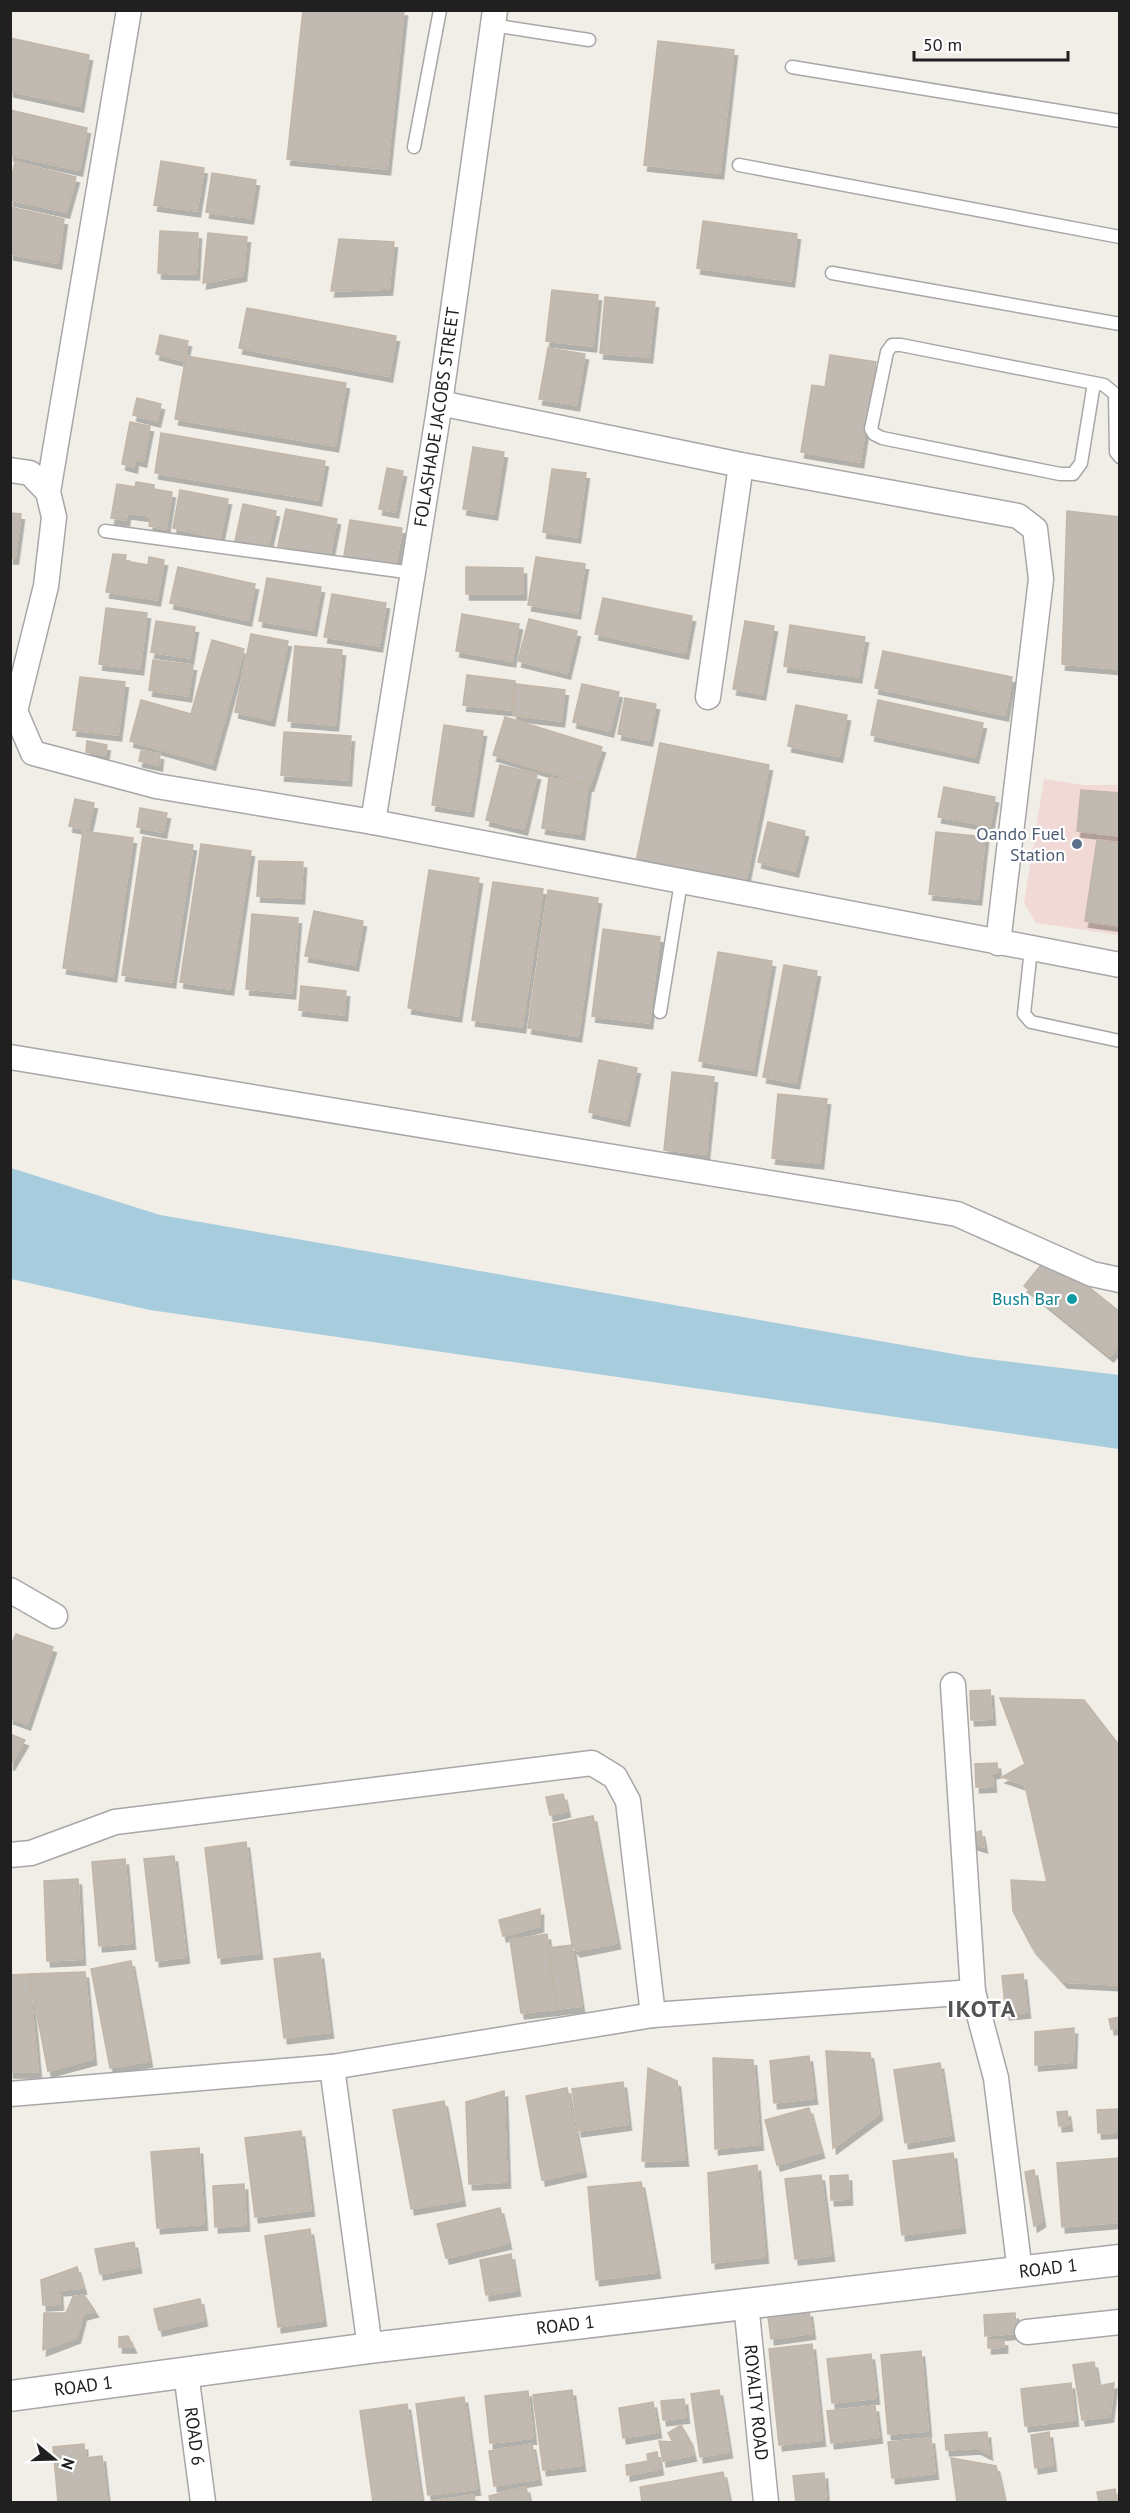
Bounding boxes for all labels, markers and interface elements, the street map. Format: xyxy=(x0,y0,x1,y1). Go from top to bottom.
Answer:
scale bar xyxy=(914,24,1068,62)
text: 50 m xyxy=(923,33,962,56)
street label: FOLASHADE JACOBS STREET xyxy=(408,306,464,528)
place label: Oando Fuel Station xyxy=(976,822,1066,866)
marker: Oando Fuel Station xyxy=(1070,837,1084,851)
place label: Bush Bar xyxy=(992,1287,1060,1310)
marker: Bush Bar xyxy=(1065,1292,1079,1306)
district label: IKOTA xyxy=(947,1993,1017,2024)
street label: ROAD 1 xyxy=(1018,2253,1079,2283)
street label: ROAD 1 xyxy=(535,2310,596,2339)
street label: ROYALTY ROAD xyxy=(739,2343,774,2461)
street label: ROAD 1 xyxy=(53,2370,114,2401)
street label: ROAD 6 xyxy=(180,2406,210,2467)
north arrow xyxy=(24,2429,84,2489)
text: N xyxy=(57,2456,79,2472)

